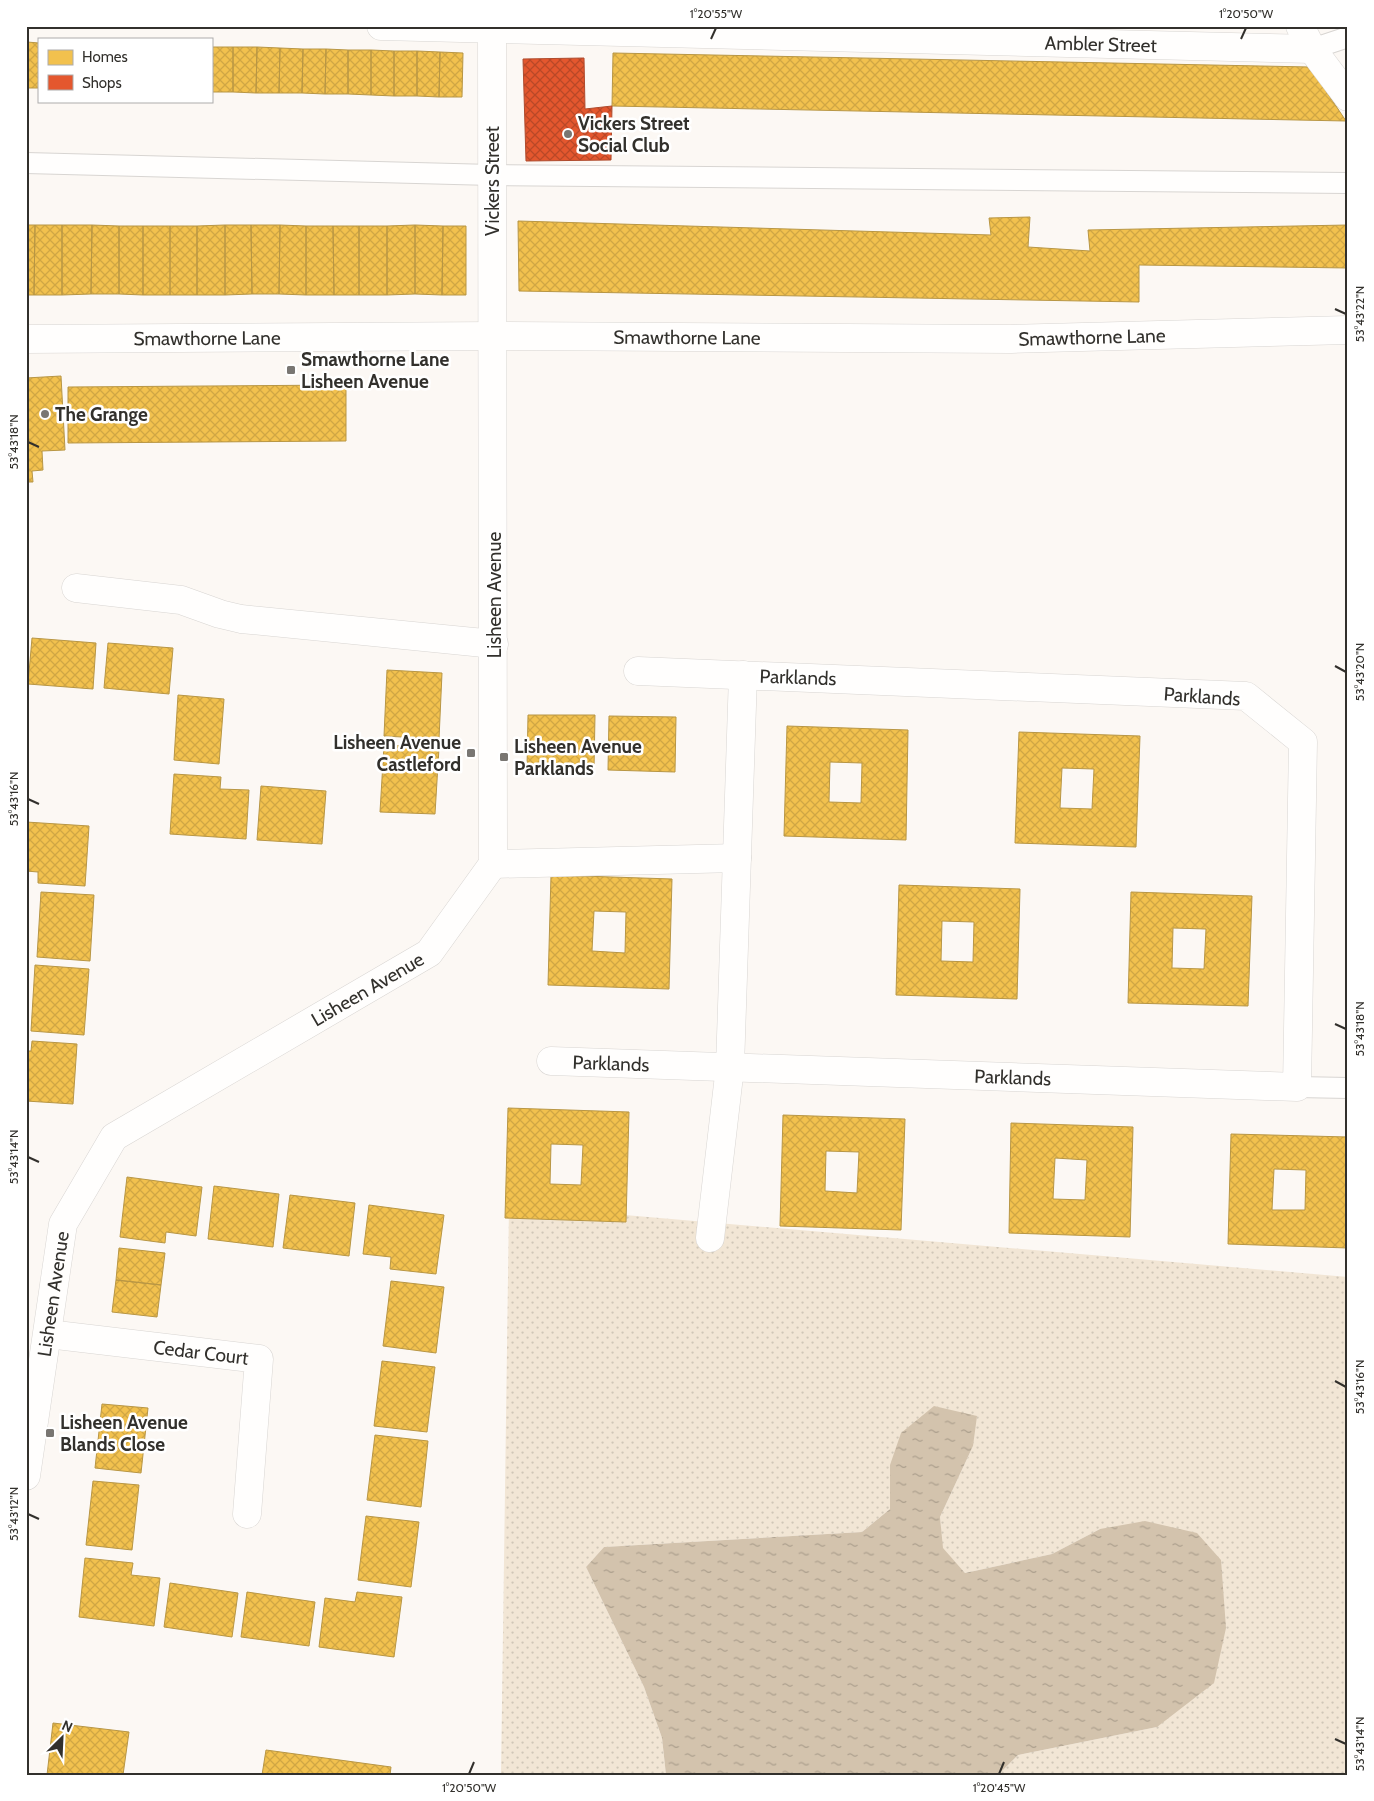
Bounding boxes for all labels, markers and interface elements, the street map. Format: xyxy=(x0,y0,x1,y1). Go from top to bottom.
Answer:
text: 1°20'55"W xyxy=(690,6,743,21)
text: 1°20'50"W xyxy=(1219,6,1274,21)
street label: Ambler Street xyxy=(1044,31,1158,57)
legend xyxy=(38,38,212,102)
text: Homes xyxy=(82,48,128,66)
text: Shops xyxy=(82,74,122,92)
place label: Vickers Street Social Club xyxy=(578,112,690,157)
street label: Vickers Street xyxy=(481,125,504,236)
marker: Vickers Street Social Club xyxy=(562,128,574,140)
text: 53°43'22"N xyxy=(1352,286,1367,342)
street label: Smawthorne Lane xyxy=(1018,324,1166,351)
street label: Smawthorne Lane xyxy=(133,326,281,350)
street label: Smawthorne Lane xyxy=(613,326,761,350)
place label: Smawthorne Lane Lisheen Avenue xyxy=(301,348,450,393)
marker: Smawthorne Lane Lisheen Avenue xyxy=(285,364,297,376)
place label: The Grange xyxy=(55,403,148,426)
marker: The Grange xyxy=(39,408,51,420)
text: 53°43'18"N xyxy=(6,414,21,470)
street label: Lisheen Avenue xyxy=(483,532,506,658)
text: 53°43'20"N xyxy=(1352,643,1367,701)
street label: Parklands xyxy=(759,665,837,690)
street label: Parklands xyxy=(1163,682,1241,711)
place label: Lisheen Avenue Castleford xyxy=(333,731,461,776)
place label: Lisheen Avenue Parklands xyxy=(514,735,642,780)
marker: Lisheen Avenue Castleford xyxy=(465,747,477,759)
marker: Lisheen Avenue Parklands xyxy=(498,751,510,763)
text: 53°43'16"N xyxy=(6,772,21,826)
street label: Lisheen Avenue xyxy=(307,947,428,1031)
text: 53°43'18"N xyxy=(1352,1001,1367,1057)
street label: Parklands xyxy=(572,1051,650,1076)
street label: Parklands xyxy=(974,1065,1052,1090)
text: 53°43'14"N xyxy=(6,1130,21,1184)
street label: Lisheen Avenue xyxy=(33,1230,74,1358)
street label: Cedar Court xyxy=(152,1336,250,1370)
text: 53°43'16"N xyxy=(1352,1360,1367,1414)
place label: Lisheen Avenue Blands Close xyxy=(60,1411,188,1456)
marker: Lisheen Avenue Blands Close xyxy=(44,1427,56,1439)
text: 53°43'12"N xyxy=(6,1487,21,1541)
north arrow xyxy=(38,1714,88,1764)
text: N xyxy=(59,1716,75,1736)
text: 53°43'14"N xyxy=(1352,1717,1367,1771)
text: 1°20'50"W xyxy=(442,1780,497,1795)
text: 1°20'45"W xyxy=(973,1780,1026,1795)

